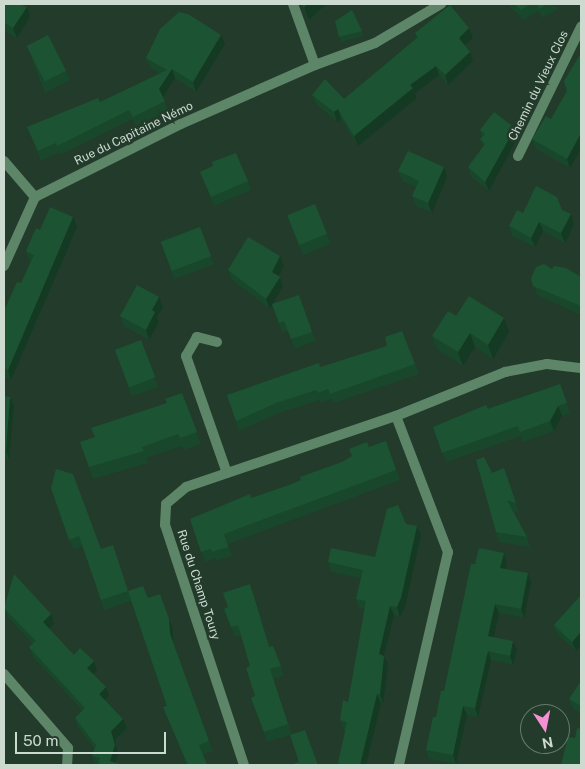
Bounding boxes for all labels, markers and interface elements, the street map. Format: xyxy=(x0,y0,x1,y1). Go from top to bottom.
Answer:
street label: Chemin du Vieux Clos xyxy=(506,28,572,144)
street label: Rue du Capitaine Némo xyxy=(72,99,196,169)
street label: Rue du Champ Toury xyxy=(173,528,223,642)
north arrow xyxy=(520,704,570,754)
scale bar xyxy=(18,722,169,754)
text: 50 m xyxy=(23,732,58,749)
text: N xyxy=(541,734,555,752)

